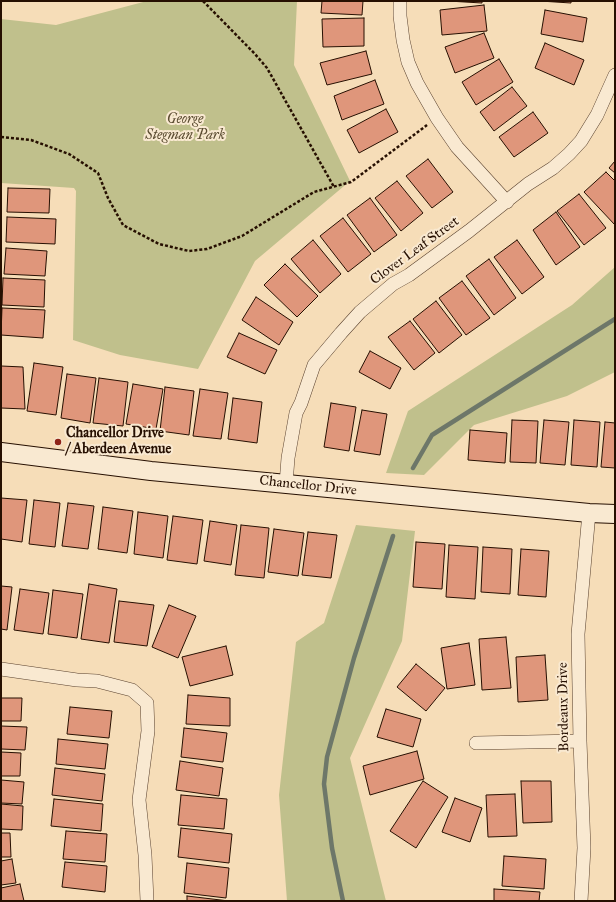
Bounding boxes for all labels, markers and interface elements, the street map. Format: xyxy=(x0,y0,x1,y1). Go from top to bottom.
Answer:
park label: George Stegman Park xyxy=(145,112,225,144)
street label: Clover Leaf Street xyxy=(367,213,463,289)
place label: Chancellor Drive / Aberdeen Avenue xyxy=(66,426,171,458)
marker: Chancellor Drive / Aberdeen Avenue xyxy=(53,437,63,447)
street label: Chancellor Drive xyxy=(258,473,358,499)
street label: Bordeaux Drive xyxy=(555,662,573,752)

